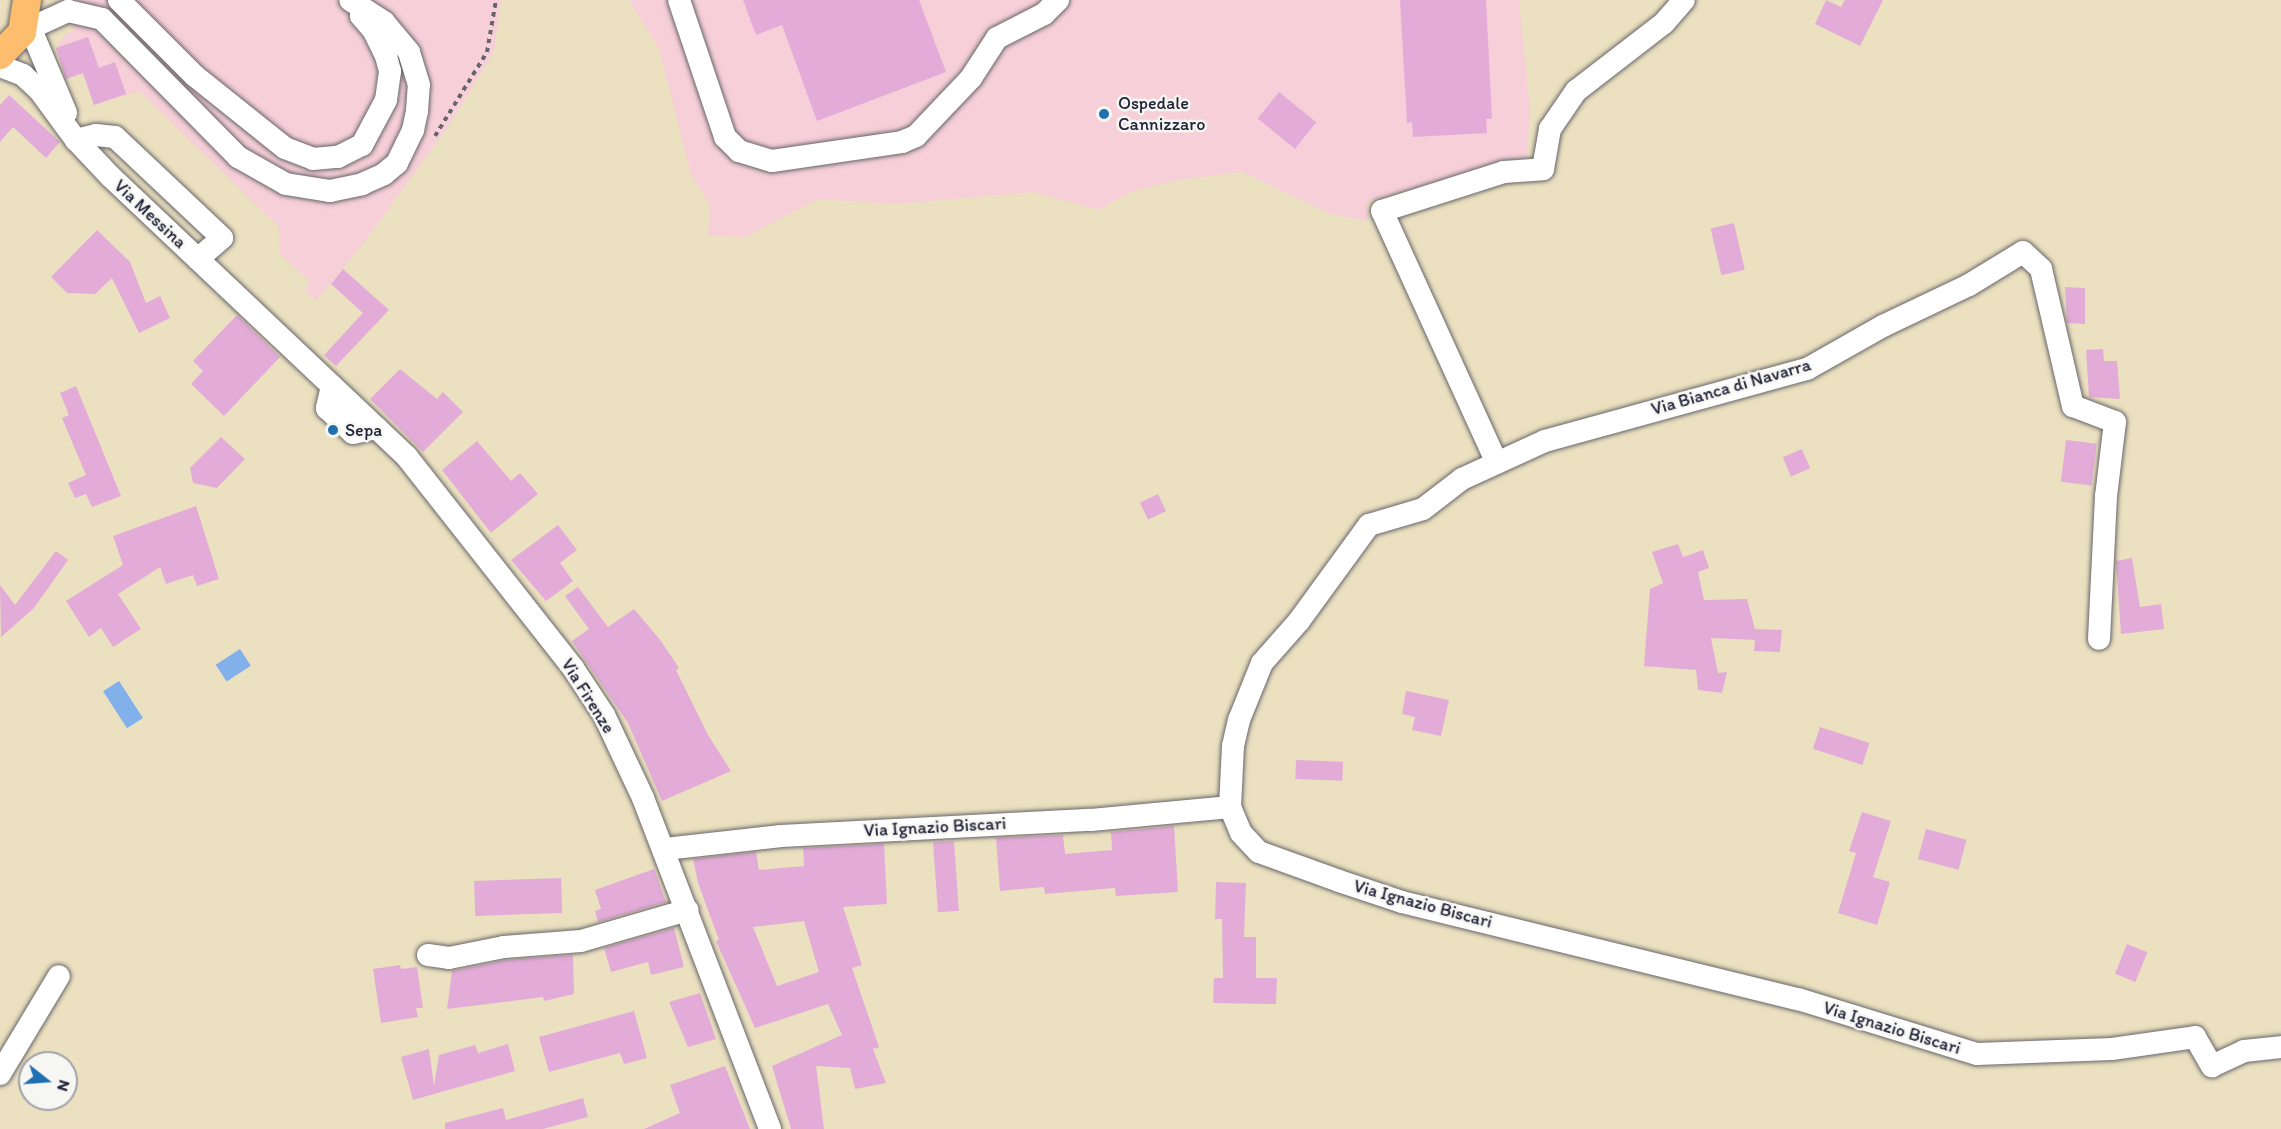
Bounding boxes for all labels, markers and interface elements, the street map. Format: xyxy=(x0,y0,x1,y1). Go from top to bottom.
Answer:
place label: Ospedale Cannizzaro xyxy=(1118,93,1205,136)
marker: Ospedale Cannizzaro xyxy=(1095,105,1113,123)
street label: Via Messina xyxy=(109,175,191,253)
street label: Via Bianca di Navarra xyxy=(1648,354,1814,420)
place label: Sepa xyxy=(345,419,382,441)
marker: Sepa xyxy=(326,423,340,437)
street label: Via Firenze xyxy=(557,655,619,737)
street label: Via Ignazio Biscari xyxy=(863,812,1007,842)
street label: Via Ignazio Biscari xyxy=(1352,875,1494,933)
street label: Via Ignazio Biscari xyxy=(1821,997,1963,1059)
north arrow xyxy=(18,1051,78,1111)
text: N xyxy=(53,1078,74,1094)

